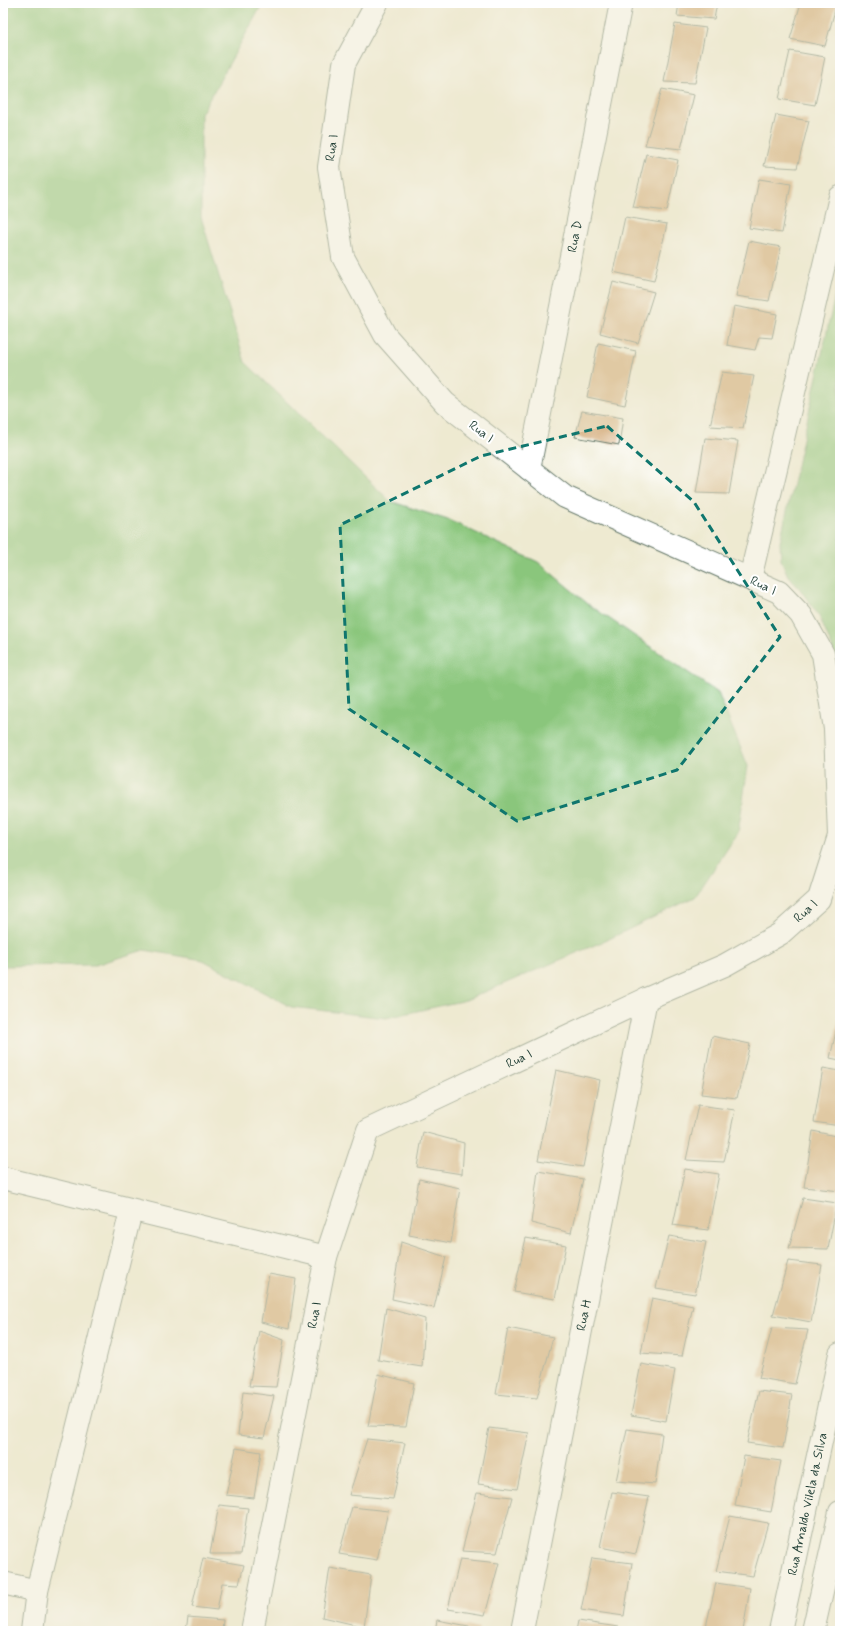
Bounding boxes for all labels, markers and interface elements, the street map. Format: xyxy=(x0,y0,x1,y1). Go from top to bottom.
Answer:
street label: Rua I xyxy=(321,133,342,162)
street label: Rua D xyxy=(563,219,586,254)
street label: Rua I xyxy=(465,417,497,447)
street label: Rua I xyxy=(747,572,779,600)
street label: Rua I xyxy=(790,896,822,926)
street label: Rua I xyxy=(503,1045,535,1072)
street label: Rua H xyxy=(573,1298,595,1332)
street label: Rua I xyxy=(304,1300,325,1330)
street label: Rua Arnaldo Vilela da Silva xyxy=(784,1431,831,1577)

